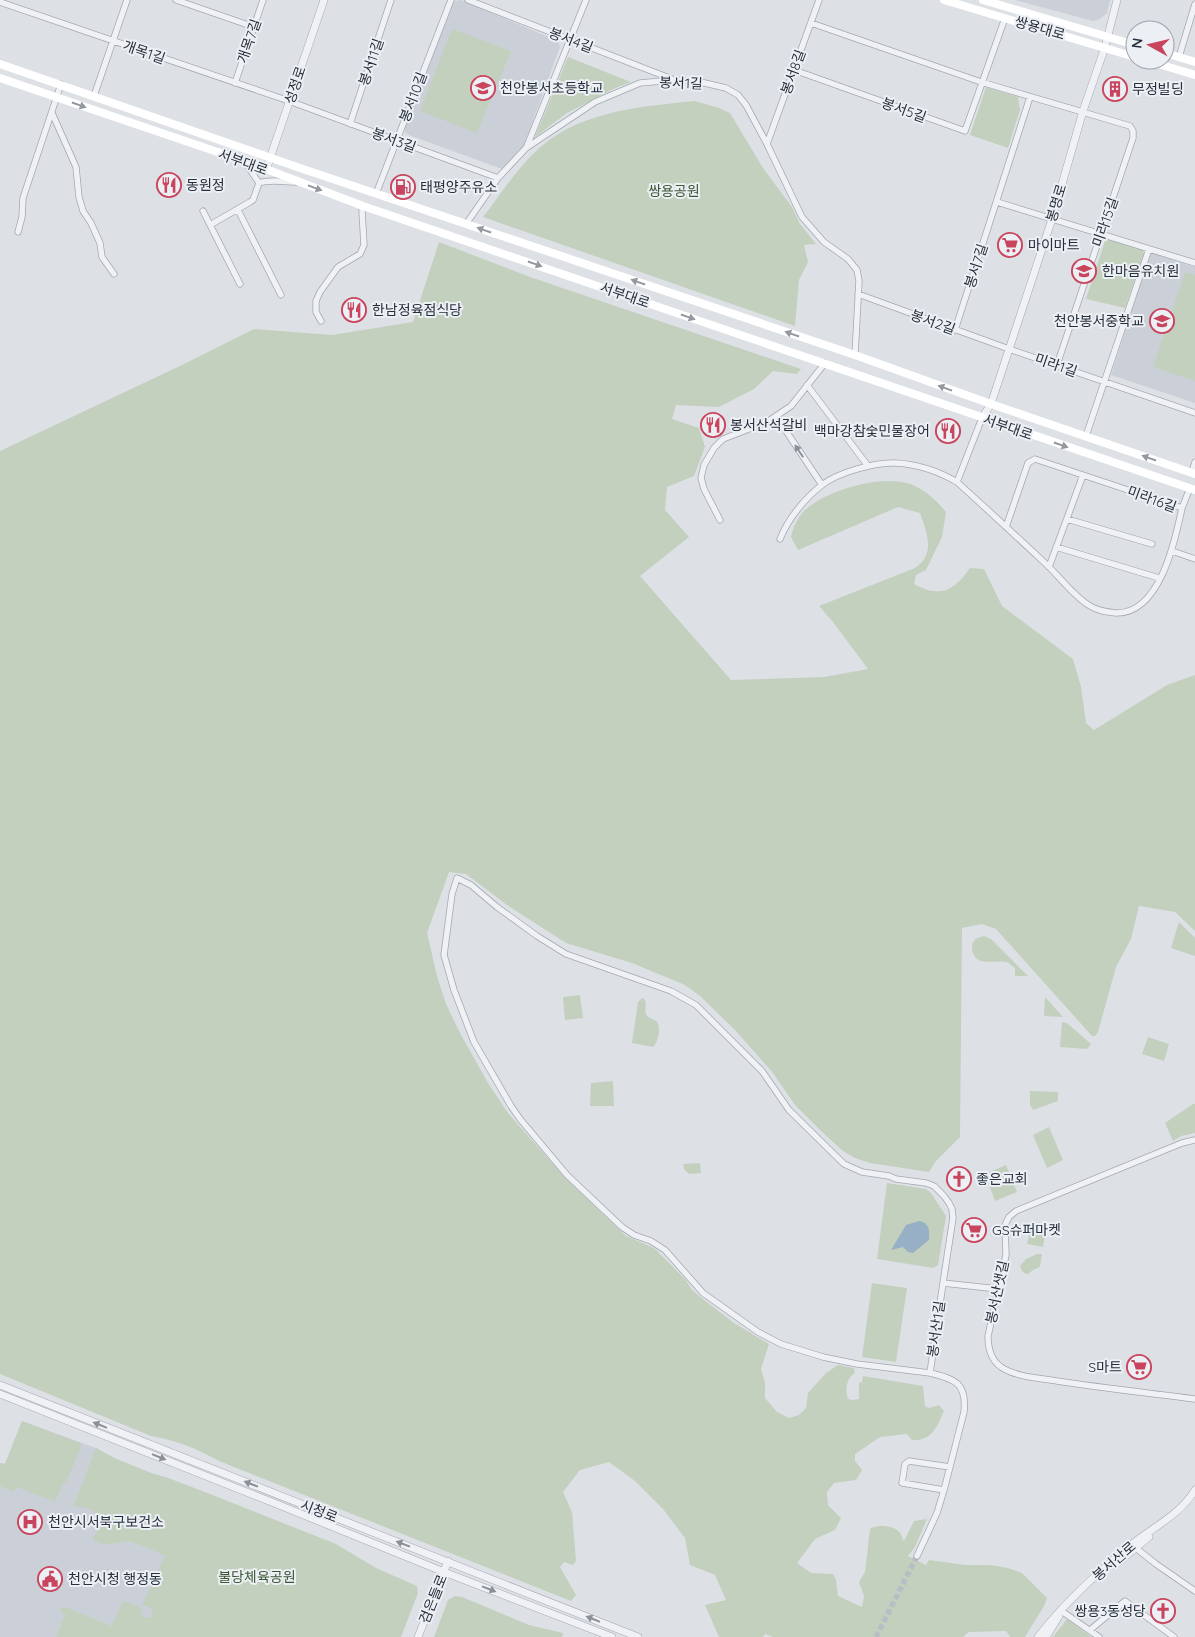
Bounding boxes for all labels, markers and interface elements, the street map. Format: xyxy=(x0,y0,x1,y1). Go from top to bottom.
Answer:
street label: 쌍용대로 xyxy=(1013,12,1067,44)
street label: 개목7길 xyxy=(233,16,265,66)
north arrow xyxy=(1125,20,1175,70)
street label: 봉서4길 xyxy=(546,23,596,57)
street label: 개목1길 xyxy=(120,36,168,68)
street label: 봉서11길 xyxy=(355,36,387,88)
text: N xyxy=(1127,37,1147,50)
street label: 봉서8길 xyxy=(777,47,809,97)
street label: 성정로 xyxy=(280,64,310,106)
street label: 봉서10길 xyxy=(395,69,431,125)
street label: 봉서1길 xyxy=(659,73,703,93)
school or university icon: 천안봉서초등학교 xyxy=(470,75,496,101)
building icon: 무정빌딩 xyxy=(1102,76,1128,102)
place label: 천안봉서초등학교 xyxy=(500,79,603,97)
place label: 무정빌딩 xyxy=(1132,80,1184,98)
street label: 봉서5길 xyxy=(879,94,929,126)
one-way arrow xyxy=(72,102,87,110)
street label: 봉서3길 xyxy=(369,124,419,156)
street label: 서부대로 xyxy=(216,145,270,179)
restaurant icon: 동원정 xyxy=(156,172,182,198)
fuel station icon: 태평양주유소 xyxy=(390,174,416,200)
place label: 동원정 xyxy=(186,176,225,194)
place label: 태평양주유소 xyxy=(420,178,497,196)
park label: 쌍용공원 xyxy=(648,182,700,200)
street label: 봉명로 xyxy=(1042,182,1070,224)
one-way arrow xyxy=(308,184,323,192)
street label: 미라15길 xyxy=(1088,195,1122,249)
one-way arrow xyxy=(476,226,491,234)
supermarket icon: 마이마트 xyxy=(997,232,1023,258)
place label: 마이마트 xyxy=(1028,236,1080,254)
street label: 봉서7길 xyxy=(960,241,992,291)
school or university icon: 한마음유치원 xyxy=(1071,258,1097,284)
one-way arrow xyxy=(527,261,542,269)
place label: 한마음유치원 xyxy=(1102,262,1179,280)
street label: 서부대로 xyxy=(598,278,652,312)
one-way arrow xyxy=(630,278,645,286)
restaurant icon: 한남정육점식당 xyxy=(341,297,367,323)
place label: 한남정육점식당 xyxy=(372,301,462,319)
street label: 봉서2길 xyxy=(908,306,958,338)
school or university icon: 천안봉서중학교 xyxy=(1149,308,1175,334)
place label: 천안봉서중학교 xyxy=(1054,312,1144,330)
one-way arrow xyxy=(681,314,696,321)
one-way arrow xyxy=(784,330,799,338)
street label: 미라1길 xyxy=(1032,349,1080,381)
one-way arrow xyxy=(938,383,953,391)
street label: 서부대로 xyxy=(981,410,1035,444)
restaurant icon: 봉서산석갈비 xyxy=(700,412,726,438)
place label: 봉서산석갈비 xyxy=(730,416,807,434)
restaurant icon: 백마강참숯민물장어 xyxy=(935,418,961,444)
place label: 백마강참숯민물장어 xyxy=(814,422,930,440)
one-way arrow xyxy=(1054,442,1069,449)
one-way arrow xyxy=(794,444,804,457)
one-way arrow xyxy=(1141,454,1156,462)
street label: 미라16길 xyxy=(1125,482,1179,516)
church icon: 좋은교회 xyxy=(946,1166,972,1192)
place label: 좋은교회 xyxy=(976,1170,1028,1188)
supermarket icon: GS슈퍼마켓 xyxy=(961,1217,987,1243)
place label: GS슈퍼마켓 xyxy=(992,1221,1061,1239)
street label: 봉서산샛길 xyxy=(982,1259,1012,1325)
street label: 봉서산1길 xyxy=(923,1300,949,1358)
supermarket icon: S마트 xyxy=(1126,1354,1152,1380)
place label: S마트 xyxy=(1088,1358,1122,1376)
one-way arrow xyxy=(92,1421,107,1429)
one-way arrow xyxy=(152,1454,167,1461)
one-way arrow xyxy=(244,1480,259,1487)
street label: 시청로 xyxy=(298,1496,340,1526)
hospital icon: 천안시서북구보건소 xyxy=(17,1509,43,1535)
place label: 천안시서북구보건소 xyxy=(48,1513,164,1531)
street label: 봉서산로 xyxy=(1089,1537,1139,1585)
one-way arrow xyxy=(396,1539,410,1547)
public building icon: 천안시청 행정동 xyxy=(37,1566,63,1592)
park label: 불당체육공원 xyxy=(218,1568,296,1586)
place label: 천안시청 행정동 xyxy=(68,1570,162,1588)
street label: 검은들로 xyxy=(415,1572,451,1626)
one-way arrow xyxy=(482,1586,497,1593)
church icon: 쌍용3동성당 xyxy=(1150,1598,1176,1624)
place label: 쌍용3동성당 xyxy=(1074,1602,1146,1620)
one-way arrow xyxy=(585,1615,600,1623)

